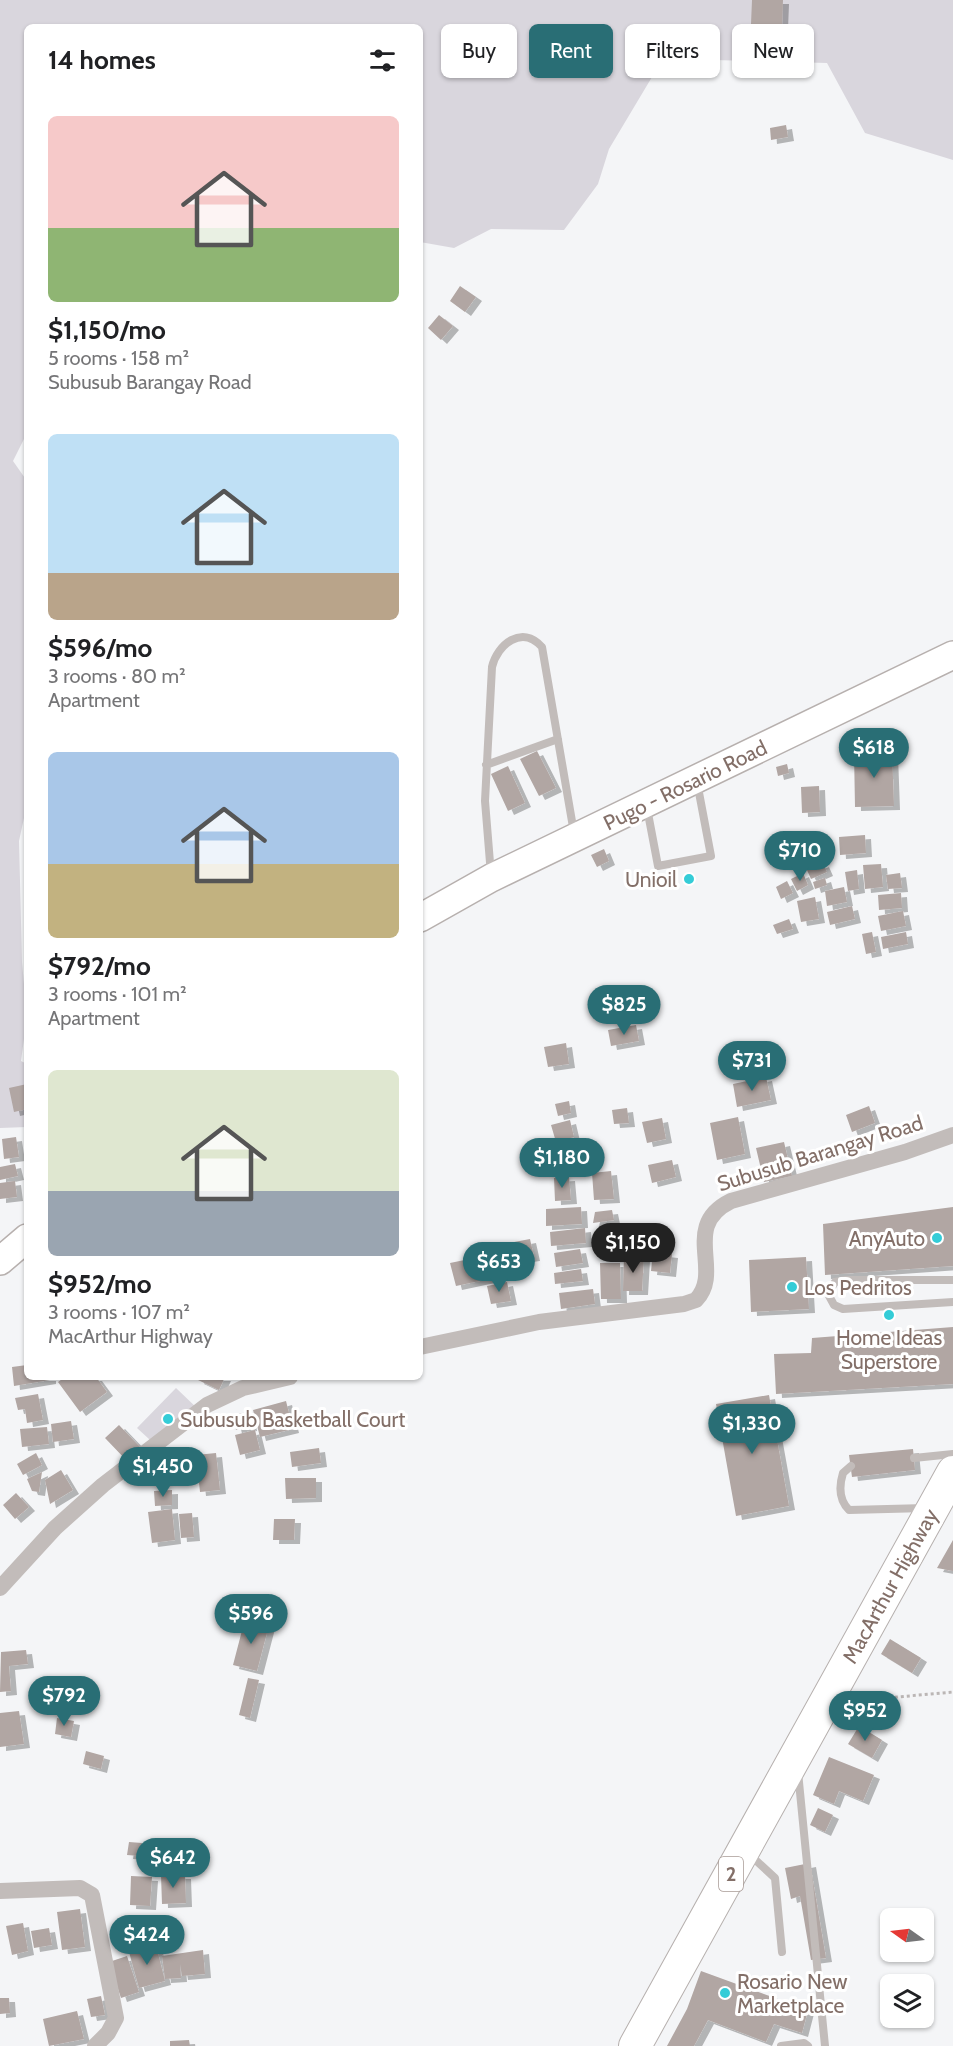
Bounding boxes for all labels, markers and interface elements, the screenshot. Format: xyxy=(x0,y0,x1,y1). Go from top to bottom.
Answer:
chip: Buy xyxy=(441,24,517,78)
chip: Rent xyxy=(529,24,613,78)
chip: Filters xyxy=(625,24,720,78)
chip: New xyxy=(732,24,814,78)
text: 14 homes xyxy=(48,44,156,76)
icon: filters xyxy=(366,44,399,77)
icon: home xyxy=(170,155,278,263)
text: $1,150/mo xyxy=(48,314,166,346)
text: 5 rooms · 158 m² xyxy=(48,346,189,370)
text: Subusub Barangay Road xyxy=(48,370,252,394)
icon: home xyxy=(170,473,278,581)
text: $596/mo xyxy=(48,632,152,664)
text: 3 rooms · 80 m² xyxy=(48,664,186,688)
text: Apartment xyxy=(48,688,140,712)
pin: $618 xyxy=(838,728,910,779)
street label: Pugo - Rosario Road xyxy=(599,735,771,835)
text: $618 xyxy=(853,735,895,759)
icon: home xyxy=(170,791,278,899)
pin: $710 xyxy=(764,831,836,882)
text: $710 xyxy=(778,838,822,862)
place label: Unioil xyxy=(625,867,677,892)
marker: Unioil xyxy=(682,872,696,886)
text: $792/mo xyxy=(48,950,151,982)
text: 3 rooms · 101 m² xyxy=(48,982,187,1006)
pin: $825 xyxy=(588,985,660,1036)
text: $825 xyxy=(602,992,647,1016)
text: Apartment xyxy=(48,1006,140,1030)
pin: $731 xyxy=(716,1041,788,1092)
text: $731 xyxy=(732,1048,772,1072)
icon: home xyxy=(170,1109,278,1217)
street label: Subusub Barangay Road xyxy=(714,1110,926,1196)
pin: $1,180 xyxy=(513,1138,611,1189)
text: $1,180 xyxy=(534,1145,590,1169)
pin: $1,150 xyxy=(584,1223,682,1274)
place label: AnyAuto xyxy=(849,1226,925,1251)
text: $1,150 xyxy=(605,1230,661,1254)
marker: AnyAuto xyxy=(930,1231,944,1245)
pin: $653 xyxy=(463,1242,535,1293)
text: $653 xyxy=(477,1249,521,1273)
text: $952/mo xyxy=(48,1268,151,1300)
place label: Los Pedritos xyxy=(804,1275,912,1300)
marker: Los Pedritos xyxy=(785,1280,799,1294)
text: 3 rooms · 107 m² xyxy=(48,1300,190,1324)
marker: Home Ideas Superstore xyxy=(882,1308,896,1322)
text: MacArthur Highway xyxy=(48,1324,213,1348)
place label: Home Ideas Superstore xyxy=(836,1325,942,1374)
pin: $1,330 xyxy=(703,1404,801,1455)
place label: Subusub Basketball Court xyxy=(180,1407,405,1432)
text: $1,330 xyxy=(722,1411,782,1435)
marker: Subusub Basketball Court xyxy=(161,1412,175,1426)
pin: $1,450 xyxy=(114,1447,212,1498)
text: $1,450 xyxy=(133,1454,193,1478)
street label: MacArthur Highway xyxy=(837,1504,943,1668)
pin: $596 xyxy=(215,1594,287,1645)
text: $596 xyxy=(229,1601,273,1625)
pin: $792 xyxy=(28,1676,100,1727)
text: $792 xyxy=(42,1683,86,1707)
pin: $952 xyxy=(829,1691,901,1742)
text: $952 xyxy=(843,1698,887,1722)
pin: $642 xyxy=(137,1838,209,1889)
text: $642 xyxy=(150,1845,196,1869)
road number: 2 xyxy=(719,1857,743,1891)
north arrow xyxy=(880,1908,934,1962)
map controls xyxy=(880,1908,934,2028)
pin: $424 xyxy=(111,1915,183,1966)
text: $424 xyxy=(123,1922,171,1946)
place label: Rosario New Marketplace xyxy=(737,1969,847,2018)
button: layers xyxy=(880,1974,934,2028)
marker: Rosario New Marketplace xyxy=(718,1986,732,2000)

